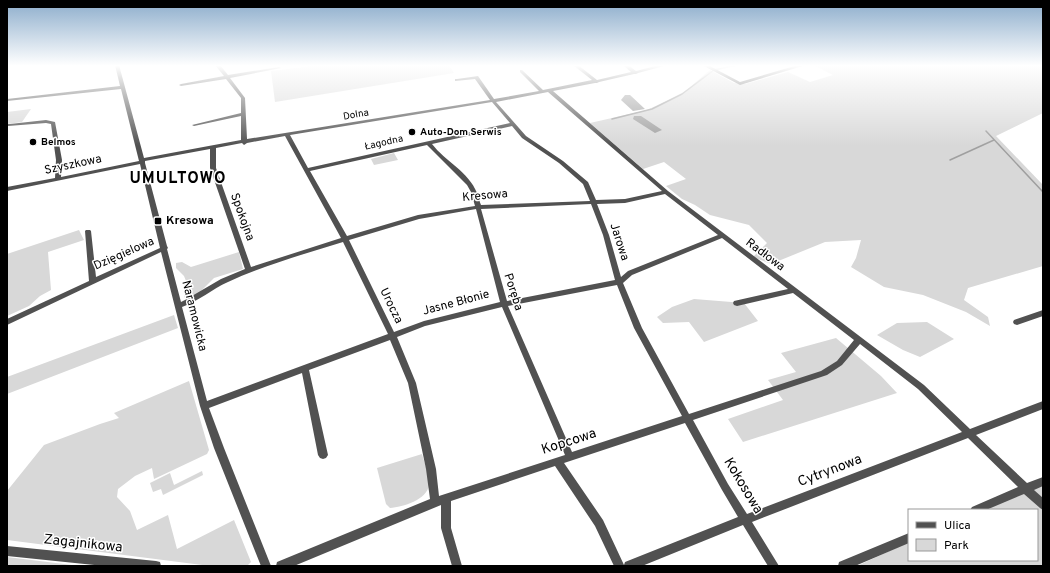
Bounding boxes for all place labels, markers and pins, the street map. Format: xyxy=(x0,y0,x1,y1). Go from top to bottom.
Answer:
place label: Auto-Dom Serwis xyxy=(420,126,502,139)
marker: Auto-Dom Serwis xyxy=(407,127,417,137)
place label: Belmos xyxy=(41,136,76,149)
marker: Belmos xyxy=(28,137,38,147)
place label: Kresowa xyxy=(166,213,214,229)
marker: Kresowa xyxy=(153,216,163,226)

